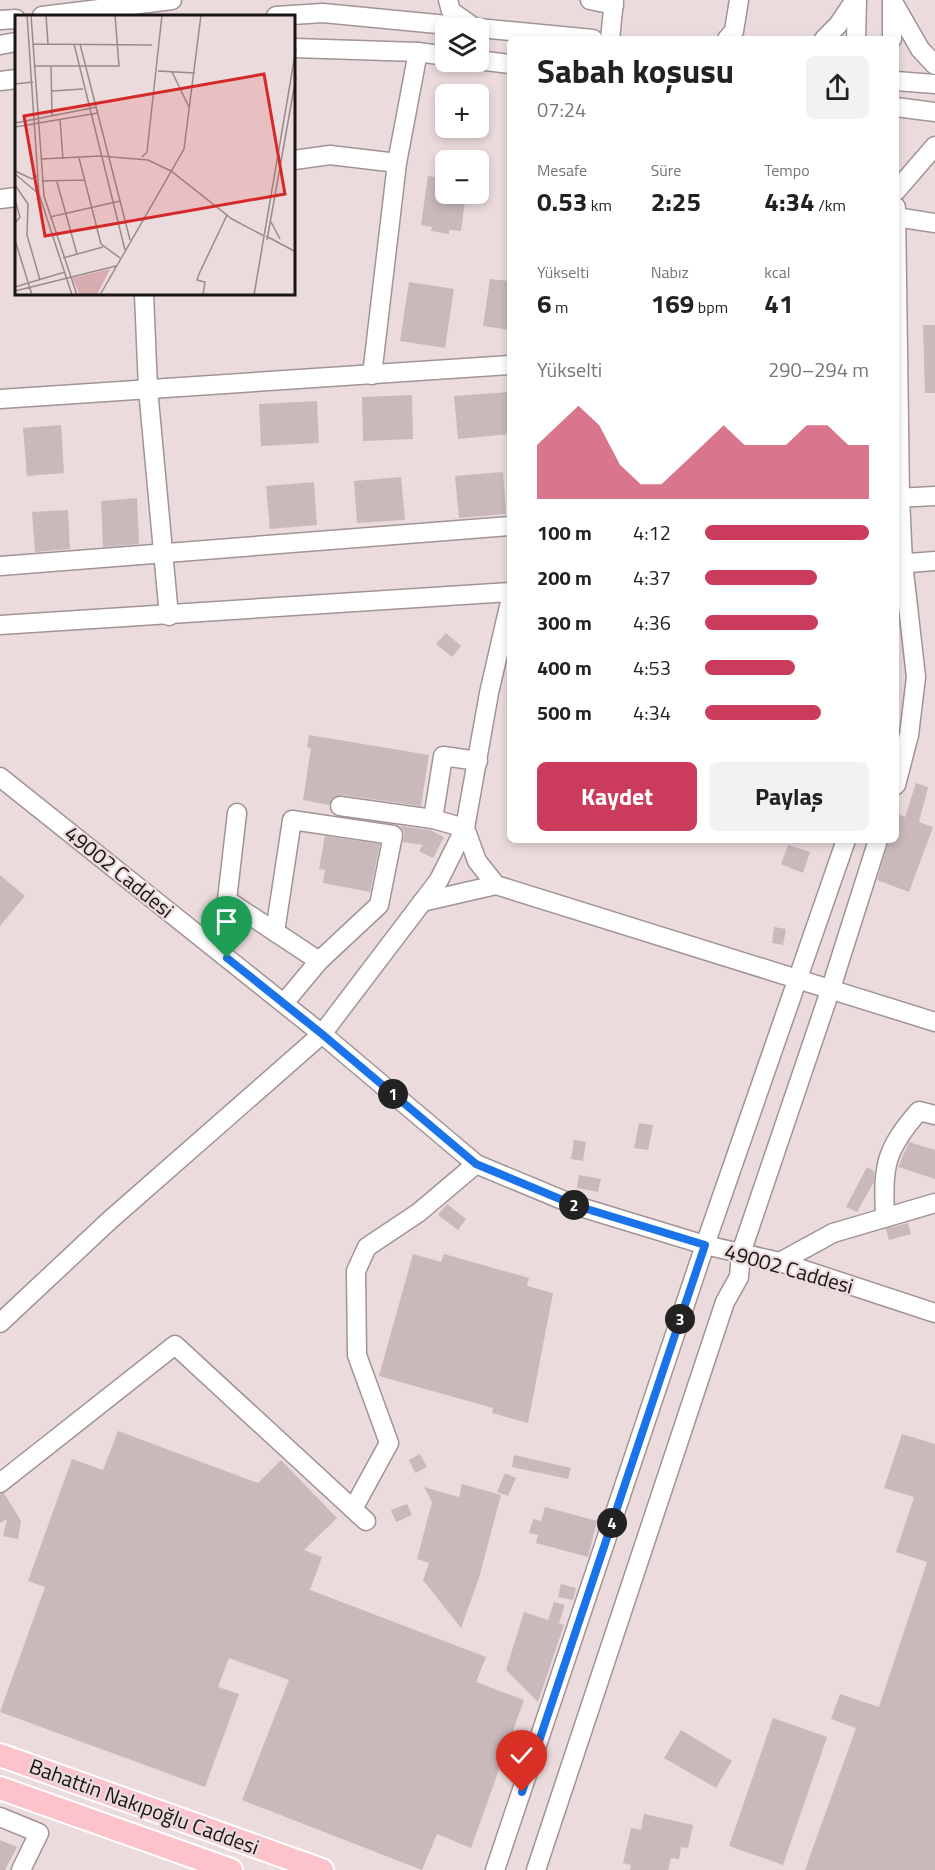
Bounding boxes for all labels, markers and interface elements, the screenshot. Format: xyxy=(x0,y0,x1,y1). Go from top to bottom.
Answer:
inset map xyxy=(15,15,296,296)
map controls xyxy=(435,18,489,204)
button: layers xyxy=(435,18,489,72)
text: Sabah koşusu xyxy=(537,46,734,96)
button: share xyxy=(806,56,869,119)
button: + xyxy=(435,84,489,138)
text: 07:24 xyxy=(537,94,586,125)
button: − xyxy=(435,150,489,204)
text: Mesafe xyxy=(537,158,587,182)
text: Süre xyxy=(651,158,681,182)
text: Tempo xyxy=(764,158,810,182)
text: 0.53 xyxy=(537,182,587,221)
text: 2:25 xyxy=(651,182,701,221)
text: 4:34 xyxy=(764,182,815,221)
text: km xyxy=(587,193,612,217)
text: /km xyxy=(815,193,846,217)
text: Yükselti xyxy=(537,260,589,284)
text: Nabız xyxy=(651,260,689,284)
text: kcal xyxy=(764,260,790,284)
text: 6 xyxy=(537,284,552,323)
text: 169 xyxy=(651,284,694,323)
text: 41 xyxy=(764,284,793,323)
text: m xyxy=(552,295,568,319)
text: bpm xyxy=(694,295,728,319)
text: Yükselti xyxy=(537,354,602,385)
text: 290–294 m xyxy=(768,354,869,385)
text: 100 m xyxy=(537,517,592,548)
text: 4:12 xyxy=(633,517,671,548)
text: 200 m xyxy=(537,562,592,593)
text: 4:37 xyxy=(633,562,671,593)
text: 300 m xyxy=(537,607,592,638)
text: 4:36 xyxy=(633,607,671,638)
text: 400 m xyxy=(537,652,592,683)
text: 4:53 xyxy=(633,652,671,683)
text: 500 m xyxy=(537,697,592,728)
text: 4:34 xyxy=(633,697,671,728)
button: Kaydet xyxy=(537,762,697,831)
button: Paylaş xyxy=(709,762,869,831)
street label: 49002 Caddesi xyxy=(58,817,181,925)
pin xyxy=(201,896,252,958)
icon: arrive xyxy=(210,905,243,938)
pin: 1 xyxy=(378,1079,408,1109)
text: 1 xyxy=(389,1082,397,1106)
pin: 2 xyxy=(559,1190,589,1220)
text: 2 xyxy=(570,1193,578,1217)
street label: 49002 Caddesi xyxy=(721,1234,857,1302)
pin: 3 xyxy=(665,1304,695,1334)
text: 3 xyxy=(676,1307,684,1331)
pin: 4 xyxy=(597,1508,627,1538)
text: 4 xyxy=(608,1511,616,1535)
pin xyxy=(496,1730,547,1792)
icon: check xyxy=(505,1739,538,1772)
street label: Bahattin Nakıpoğlu Caddesi xyxy=(25,1750,264,1863)

